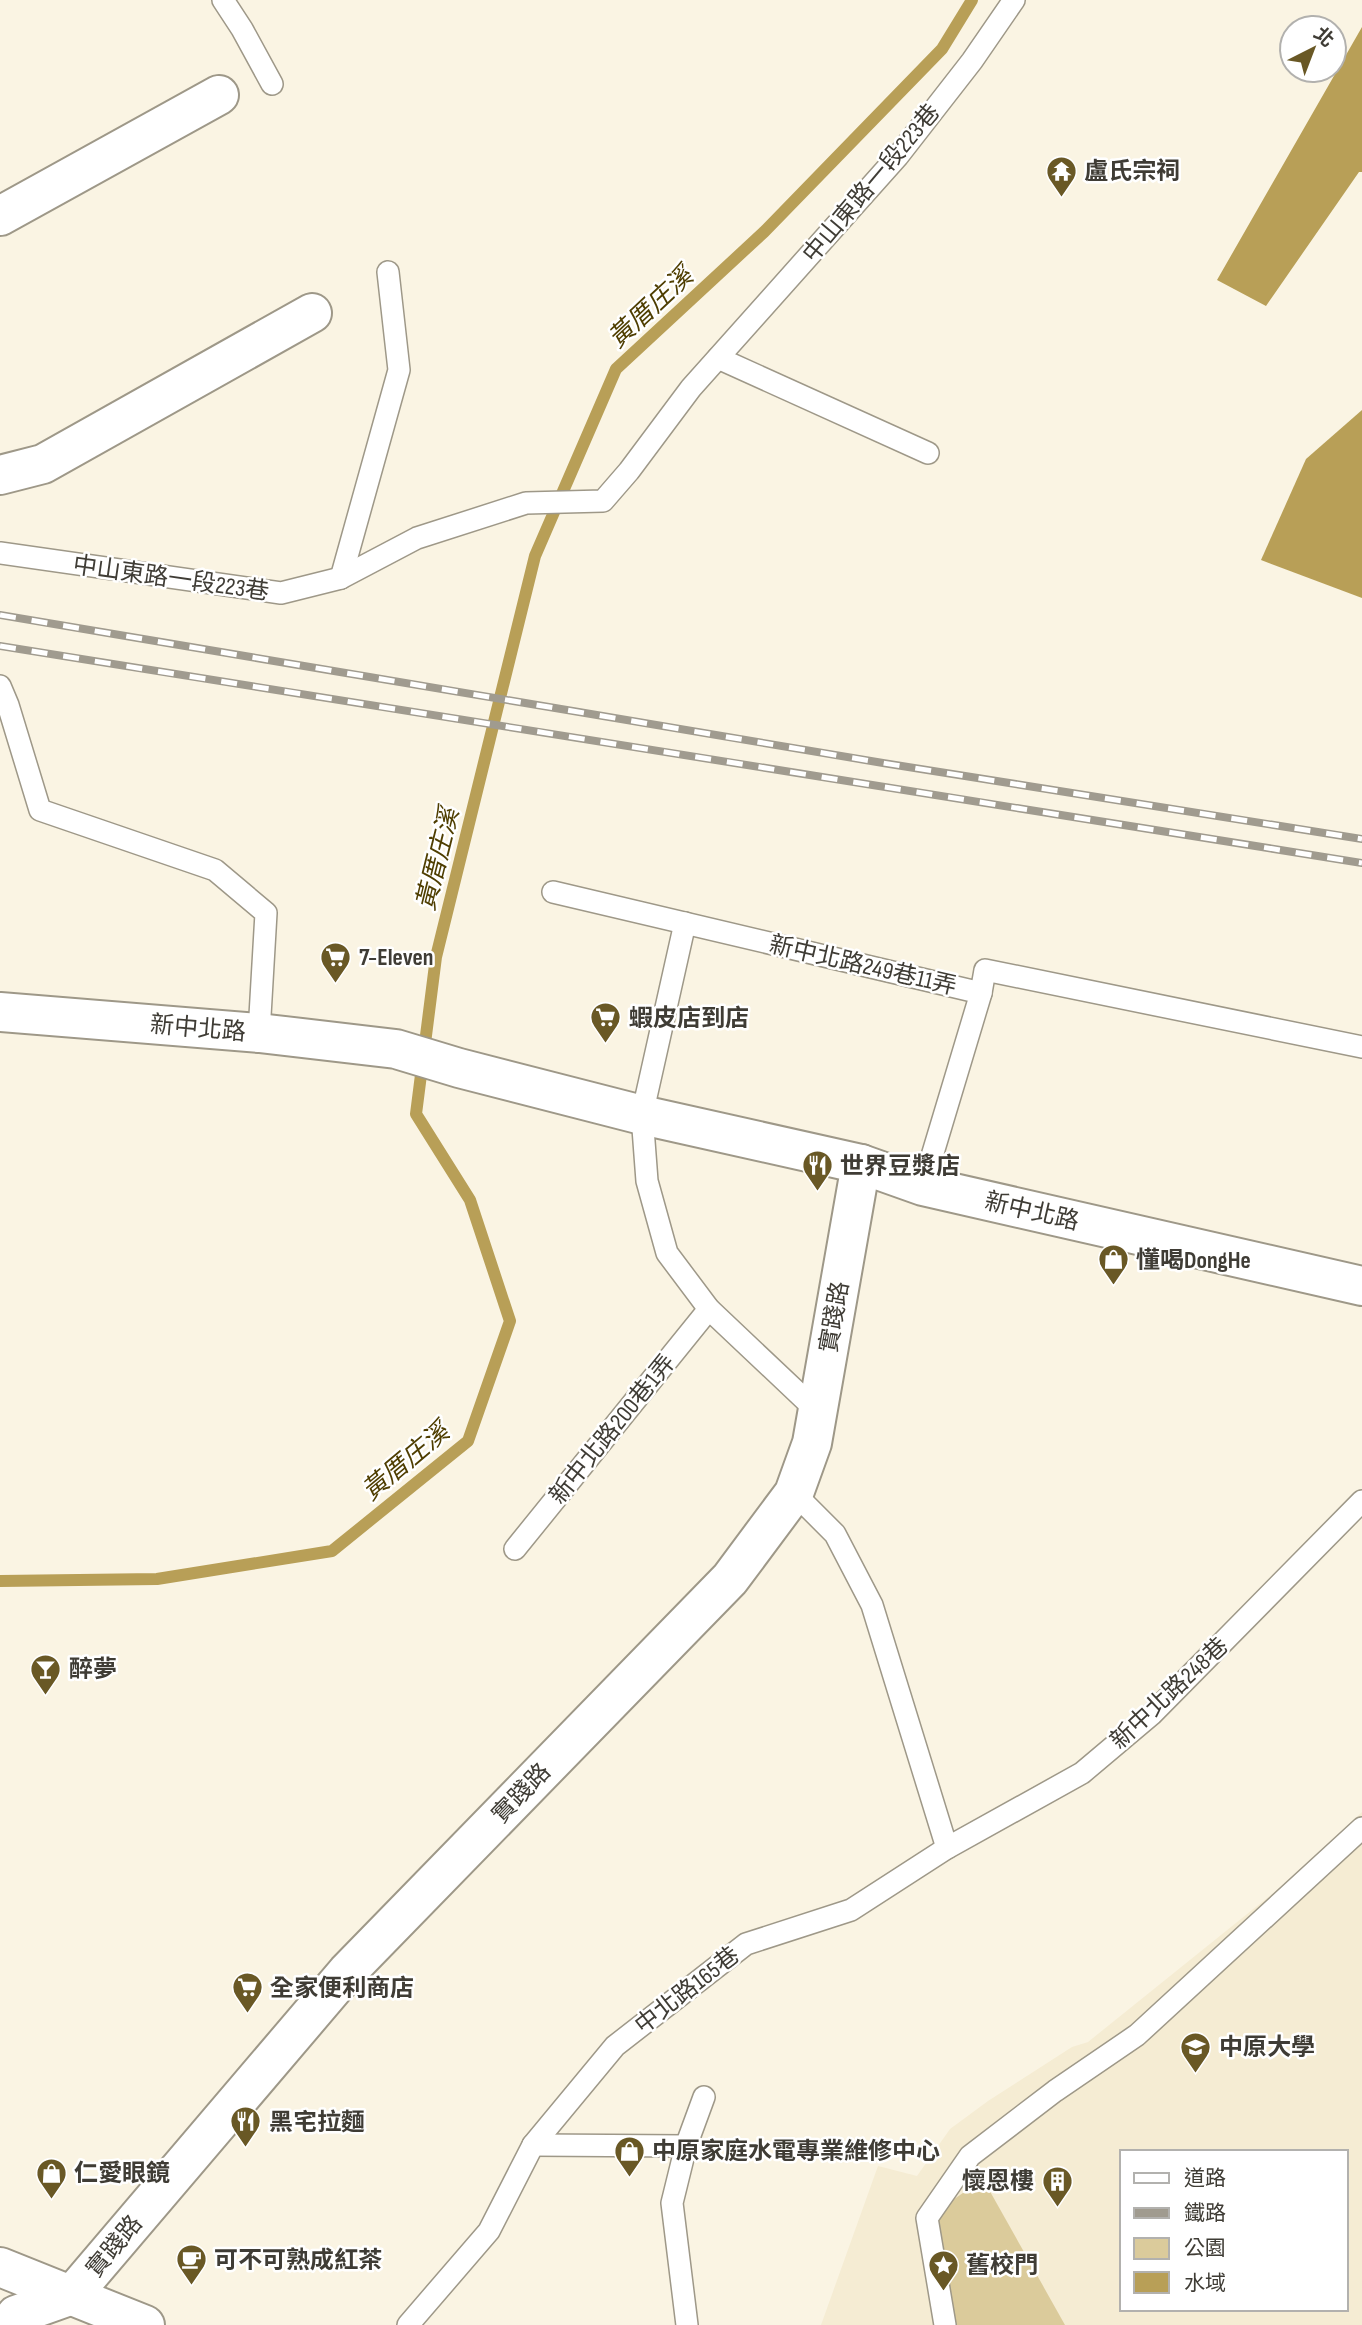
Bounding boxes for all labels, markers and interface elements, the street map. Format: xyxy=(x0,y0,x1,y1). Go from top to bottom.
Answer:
north arrow xyxy=(1278,14,1348,84)
text: 北 xyxy=(1309,23,1338,52)
street label: 中山東路一段223巷 xyxy=(797,98,946,268)
temple icon: 盧氏宗祠 xyxy=(1044,154,1078,198)
place label: 盧氏宗祠 xyxy=(1084,157,1180,186)
water label: 黃厝庄溪 xyxy=(602,259,703,355)
street label: 中山東路一段223巷 xyxy=(71,550,271,607)
water label: 黃厝庄溪 xyxy=(411,801,467,914)
street label: 新中北路249巷11弄 xyxy=(766,930,959,1001)
supermarket icon: 7-Eleven xyxy=(319,940,353,984)
place label: 7-Eleven xyxy=(359,943,433,972)
supermarket icon: 蝦皮店到店 xyxy=(589,1001,623,1045)
place label: 蝦皮店到店 xyxy=(629,1004,749,1033)
street label: 新中北路 xyxy=(149,1010,247,1047)
restaurant icon: 世界豆漿店 xyxy=(800,1149,834,1193)
place label: 世界豆漿店 xyxy=(840,1152,960,1181)
street label: 新中北路 xyxy=(982,1187,1082,1236)
shop icon: 懂喝DongHe xyxy=(1096,1243,1130,1287)
place label: 懂喝DongHe xyxy=(1136,1246,1251,1275)
street label: 實踐路 xyxy=(814,1279,855,1355)
street label: 新中北路200巷1弄 xyxy=(543,1349,681,1510)
water label: 黃厝庄溪 xyxy=(356,1414,459,1507)
street label: 新中北路248巷 xyxy=(1104,1631,1234,1755)
bar icon: 醉夢 xyxy=(29,1652,63,1696)
place label: 醉夢 xyxy=(69,1655,117,1684)
street label: 實踐路 xyxy=(486,1757,557,1829)
street label: 中北路165巷 xyxy=(629,1941,745,2040)
supermarket icon: 全家便利商店 xyxy=(230,1971,264,2015)
place label: 全家便利商店 xyxy=(270,1974,414,2003)
school or university icon: 中原大學 xyxy=(1179,2030,1213,2074)
place label: 中原大學 xyxy=(1219,2033,1315,2062)
restaurant icon: 黑宅拉麵 xyxy=(229,2105,263,2149)
place label: 黑宅拉麵 xyxy=(269,2108,365,2137)
shop icon: 中原家庭水電專業維修中心 xyxy=(612,2134,646,2178)
place label: 中原家庭水電專業維修中心 xyxy=(652,2137,940,2166)
legend xyxy=(1120,2150,1348,2311)
shop icon: 仁愛眼鏡 xyxy=(34,2156,68,2200)
place label: 仁愛眼鏡 xyxy=(74,2159,170,2188)
building icon: 懷恩樓 xyxy=(1040,2164,1074,2208)
text: 道路 xyxy=(1184,2166,1226,2191)
place label: 懷恩樓 xyxy=(962,2167,1034,2196)
text: 鐵路 xyxy=(1184,2201,1226,2226)
street label: 實踐路 xyxy=(80,2209,149,2283)
text: 公園 xyxy=(1184,2236,1226,2261)
cafe icon: 可不可熟成紅茶 xyxy=(174,2243,208,2287)
place label: 可不可熟成紅茶 xyxy=(214,2246,382,2275)
place icon: 舊校門 xyxy=(926,2248,960,2292)
place label: 舊校門 xyxy=(966,2251,1038,2280)
text: 水域 xyxy=(1184,2271,1226,2296)

